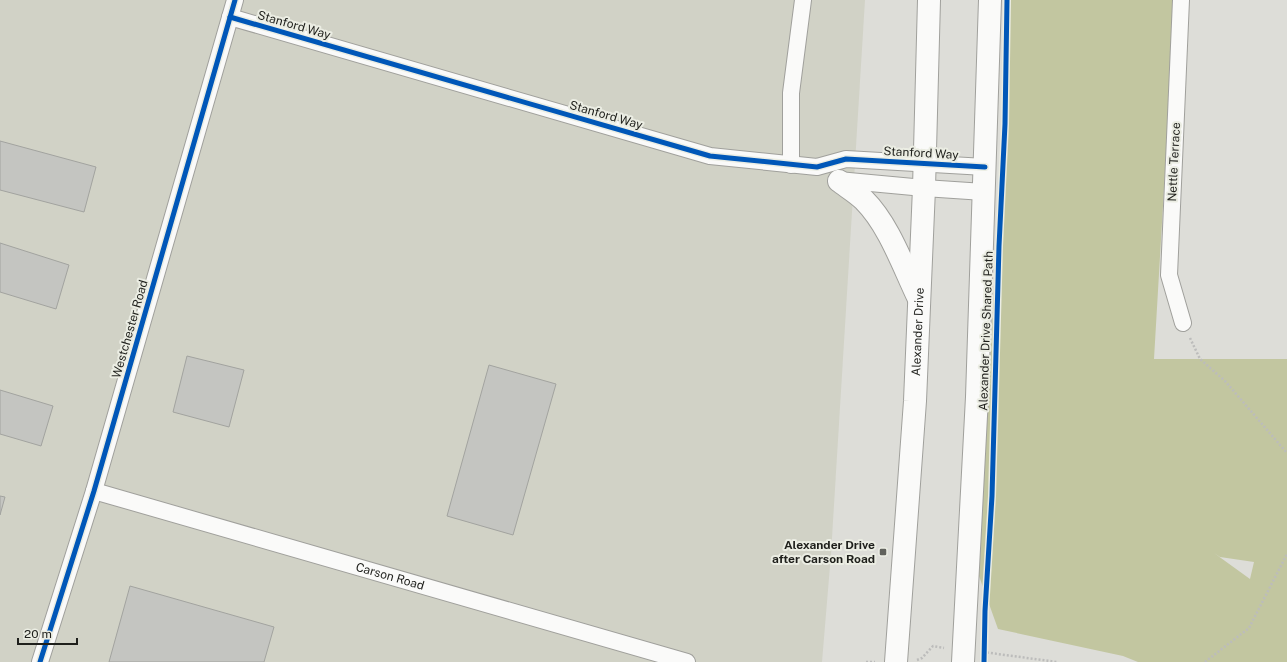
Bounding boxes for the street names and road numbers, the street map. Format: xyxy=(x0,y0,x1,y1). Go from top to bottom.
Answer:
street label: Stanford Way xyxy=(256,8,333,42)
street label: Stanford Way xyxy=(568,98,645,132)
street label: Nettle Terrace xyxy=(1165,122,1183,202)
street label: Stanford Way xyxy=(883,144,960,162)
street label: Alexander Drive Shared Path xyxy=(976,251,996,411)
street label: Westchester Road xyxy=(109,278,151,380)
street label: Alexander Drive xyxy=(909,287,927,376)
street label: Carson Road xyxy=(354,560,426,593)

